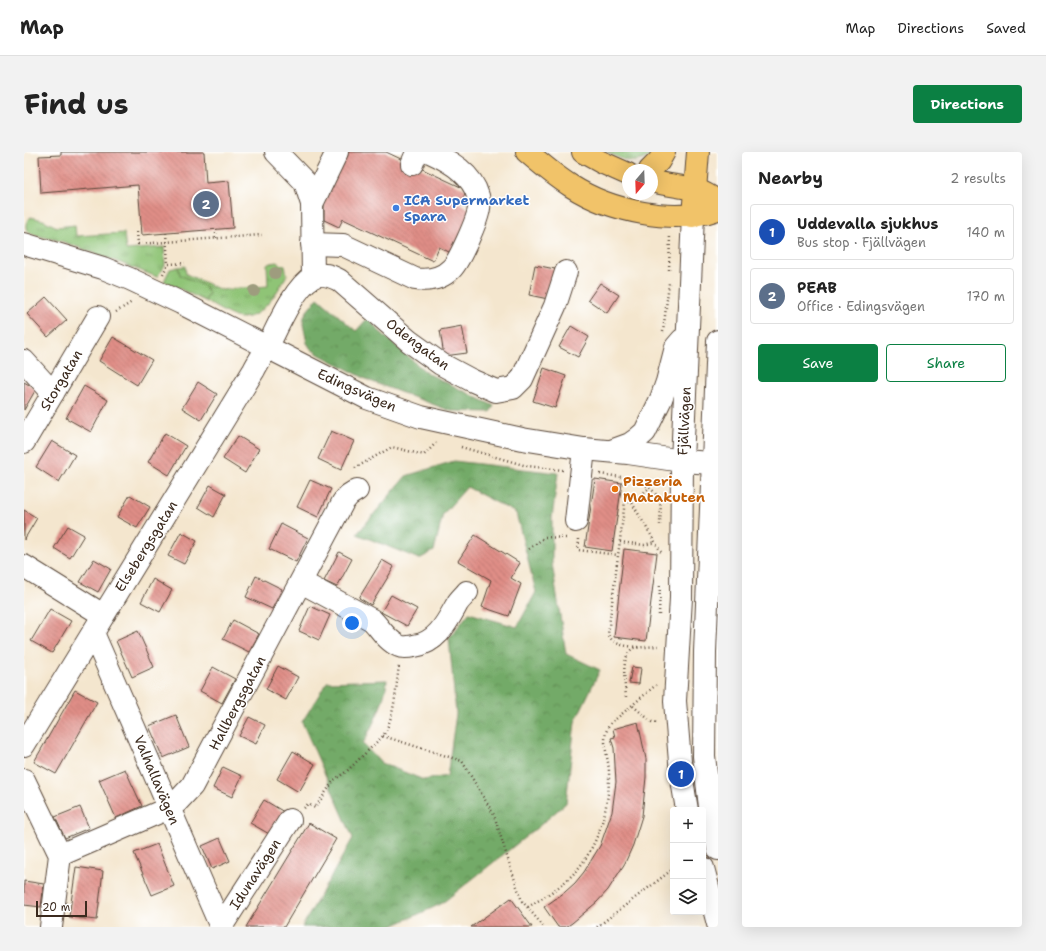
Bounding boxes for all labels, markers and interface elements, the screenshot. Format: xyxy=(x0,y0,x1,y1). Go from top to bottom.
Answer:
text: Map xyxy=(20,15,64,40)
text: Map xyxy=(846,19,876,37)
text: Directions xyxy=(898,19,964,37)
text: Saved xyxy=(986,19,1026,37)
text: Find us xyxy=(24,85,129,123)
button: Directions xyxy=(913,85,1022,123)
north arrow xyxy=(622,164,658,200)
text: Nearby xyxy=(758,167,823,189)
text: 2 results xyxy=(950,170,1006,187)
pin: 2 xyxy=(193,189,219,219)
place label: ICA Supermarket Spara xyxy=(404,191,530,225)
marker: ICA Supermarket Spara xyxy=(391,203,401,213)
text: Uddevalla sjukhus xyxy=(797,214,938,234)
text: 1 xyxy=(769,224,775,241)
text: 140 m xyxy=(966,224,1005,241)
text: Bus stop · Fjällvägen xyxy=(797,234,926,251)
text: PEAB xyxy=(797,278,837,298)
text: 2 xyxy=(767,288,777,305)
text: 170 m xyxy=(967,288,1005,305)
text: Office · Edingsvägen xyxy=(797,298,925,315)
street label: Odengatan xyxy=(383,314,454,374)
button: Save xyxy=(758,344,878,382)
button: Share xyxy=(886,344,1006,382)
street label: Storgatan xyxy=(36,346,86,414)
street label: Edingsvägen xyxy=(315,364,400,416)
street label: Fjällvägen xyxy=(673,386,695,456)
place label: Pizzeria Matakuten xyxy=(623,472,705,506)
marker: Pizzeria Matakuten xyxy=(610,484,620,494)
street label: Elsebergsgatan xyxy=(111,497,182,595)
your location xyxy=(342,613,362,633)
street label: Hallbergsgatan xyxy=(205,652,270,753)
street label: Valhallavägen xyxy=(130,733,184,828)
pin: 1 xyxy=(668,759,694,789)
map controls xyxy=(670,807,706,915)
button: + xyxy=(670,807,706,843)
street label: Idunavägen xyxy=(225,835,285,913)
button: − xyxy=(670,843,706,879)
button: layers xyxy=(670,879,706,915)
scale bar xyxy=(36,899,87,918)
text: 20 m xyxy=(42,900,70,915)

